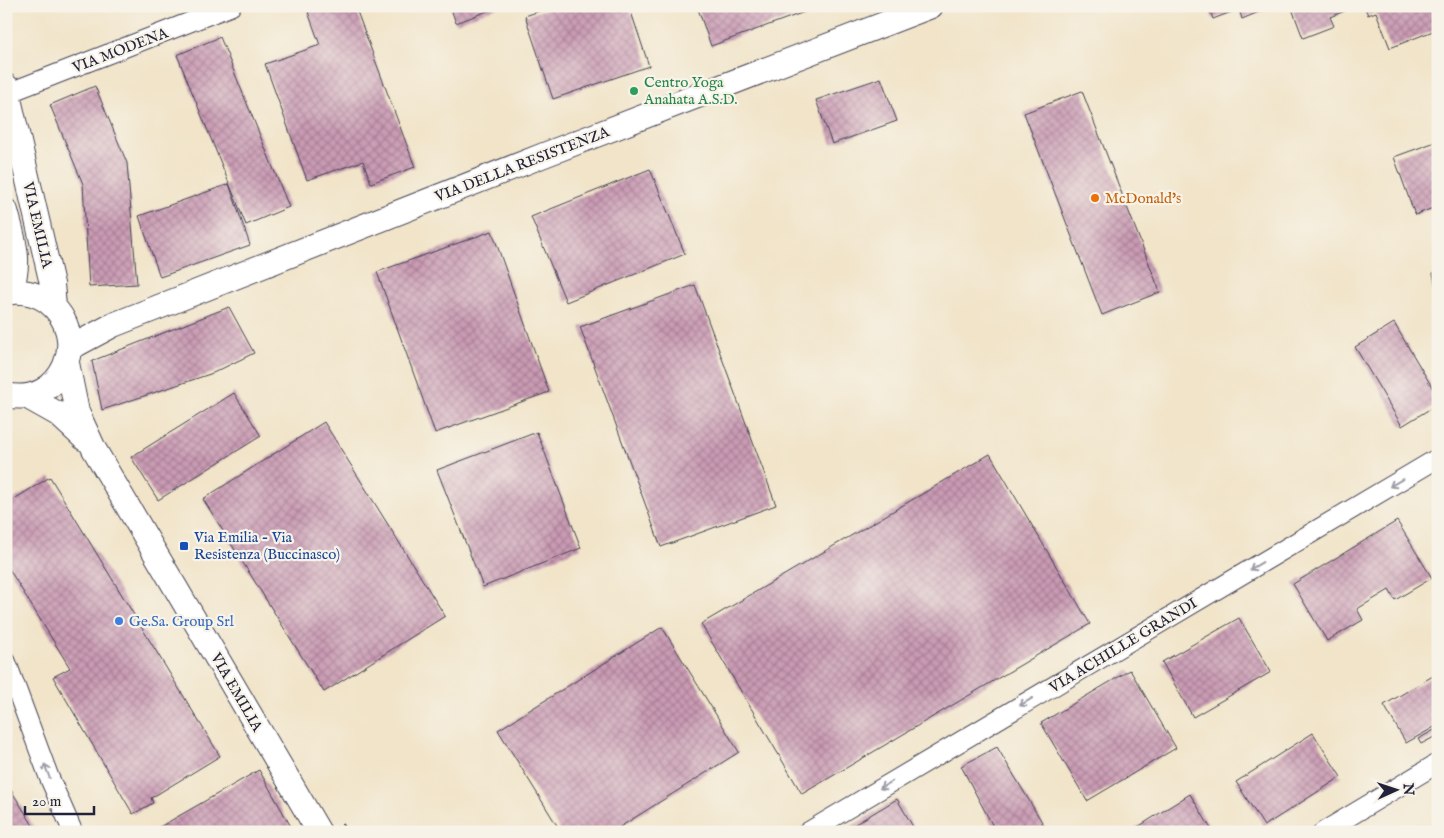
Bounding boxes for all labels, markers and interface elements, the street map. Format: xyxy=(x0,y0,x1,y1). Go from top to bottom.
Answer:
street label: VIA MODENA xyxy=(69,23,172,78)
place label: Centro Yoga Anahata A.S.D. xyxy=(643,73,738,109)
marker: Centro Yoga Anahata A.S.D. xyxy=(628,85,640,97)
street label: VIA DELLA RESISTENZA xyxy=(431,122,613,207)
street label: VIA EMILIA xyxy=(18,179,57,271)
place label: McDonald's xyxy=(1105,189,1181,208)
marker: McDonald's xyxy=(1089,192,1101,204)
one-way arrow xyxy=(1388,478,1403,488)
place label: Via Emilia - Via Resistenza (Buccinasco) xyxy=(193,528,340,564)
marker: Via Emilia - Via Resistenza (Buccinasco) xyxy=(178,540,190,552)
one-way arrow xyxy=(1250,561,1264,571)
street label: VIA ACHILLE GRANDI xyxy=(1045,593,1201,698)
place label: Ge.Sa. Group Srl xyxy=(129,612,235,631)
marker: Ge.Sa. Group Srl xyxy=(113,615,125,627)
street label: VIA EMILIA xyxy=(206,649,267,736)
one-way arrow xyxy=(1019,698,1034,708)
one-way arrow xyxy=(42,764,51,779)
north arrow xyxy=(1372,766,1422,816)
one-way arrow xyxy=(880,781,894,791)
text: N xyxy=(1399,782,1417,796)
scale bar xyxy=(25,783,94,815)
text: 20 m xyxy=(32,792,62,811)

